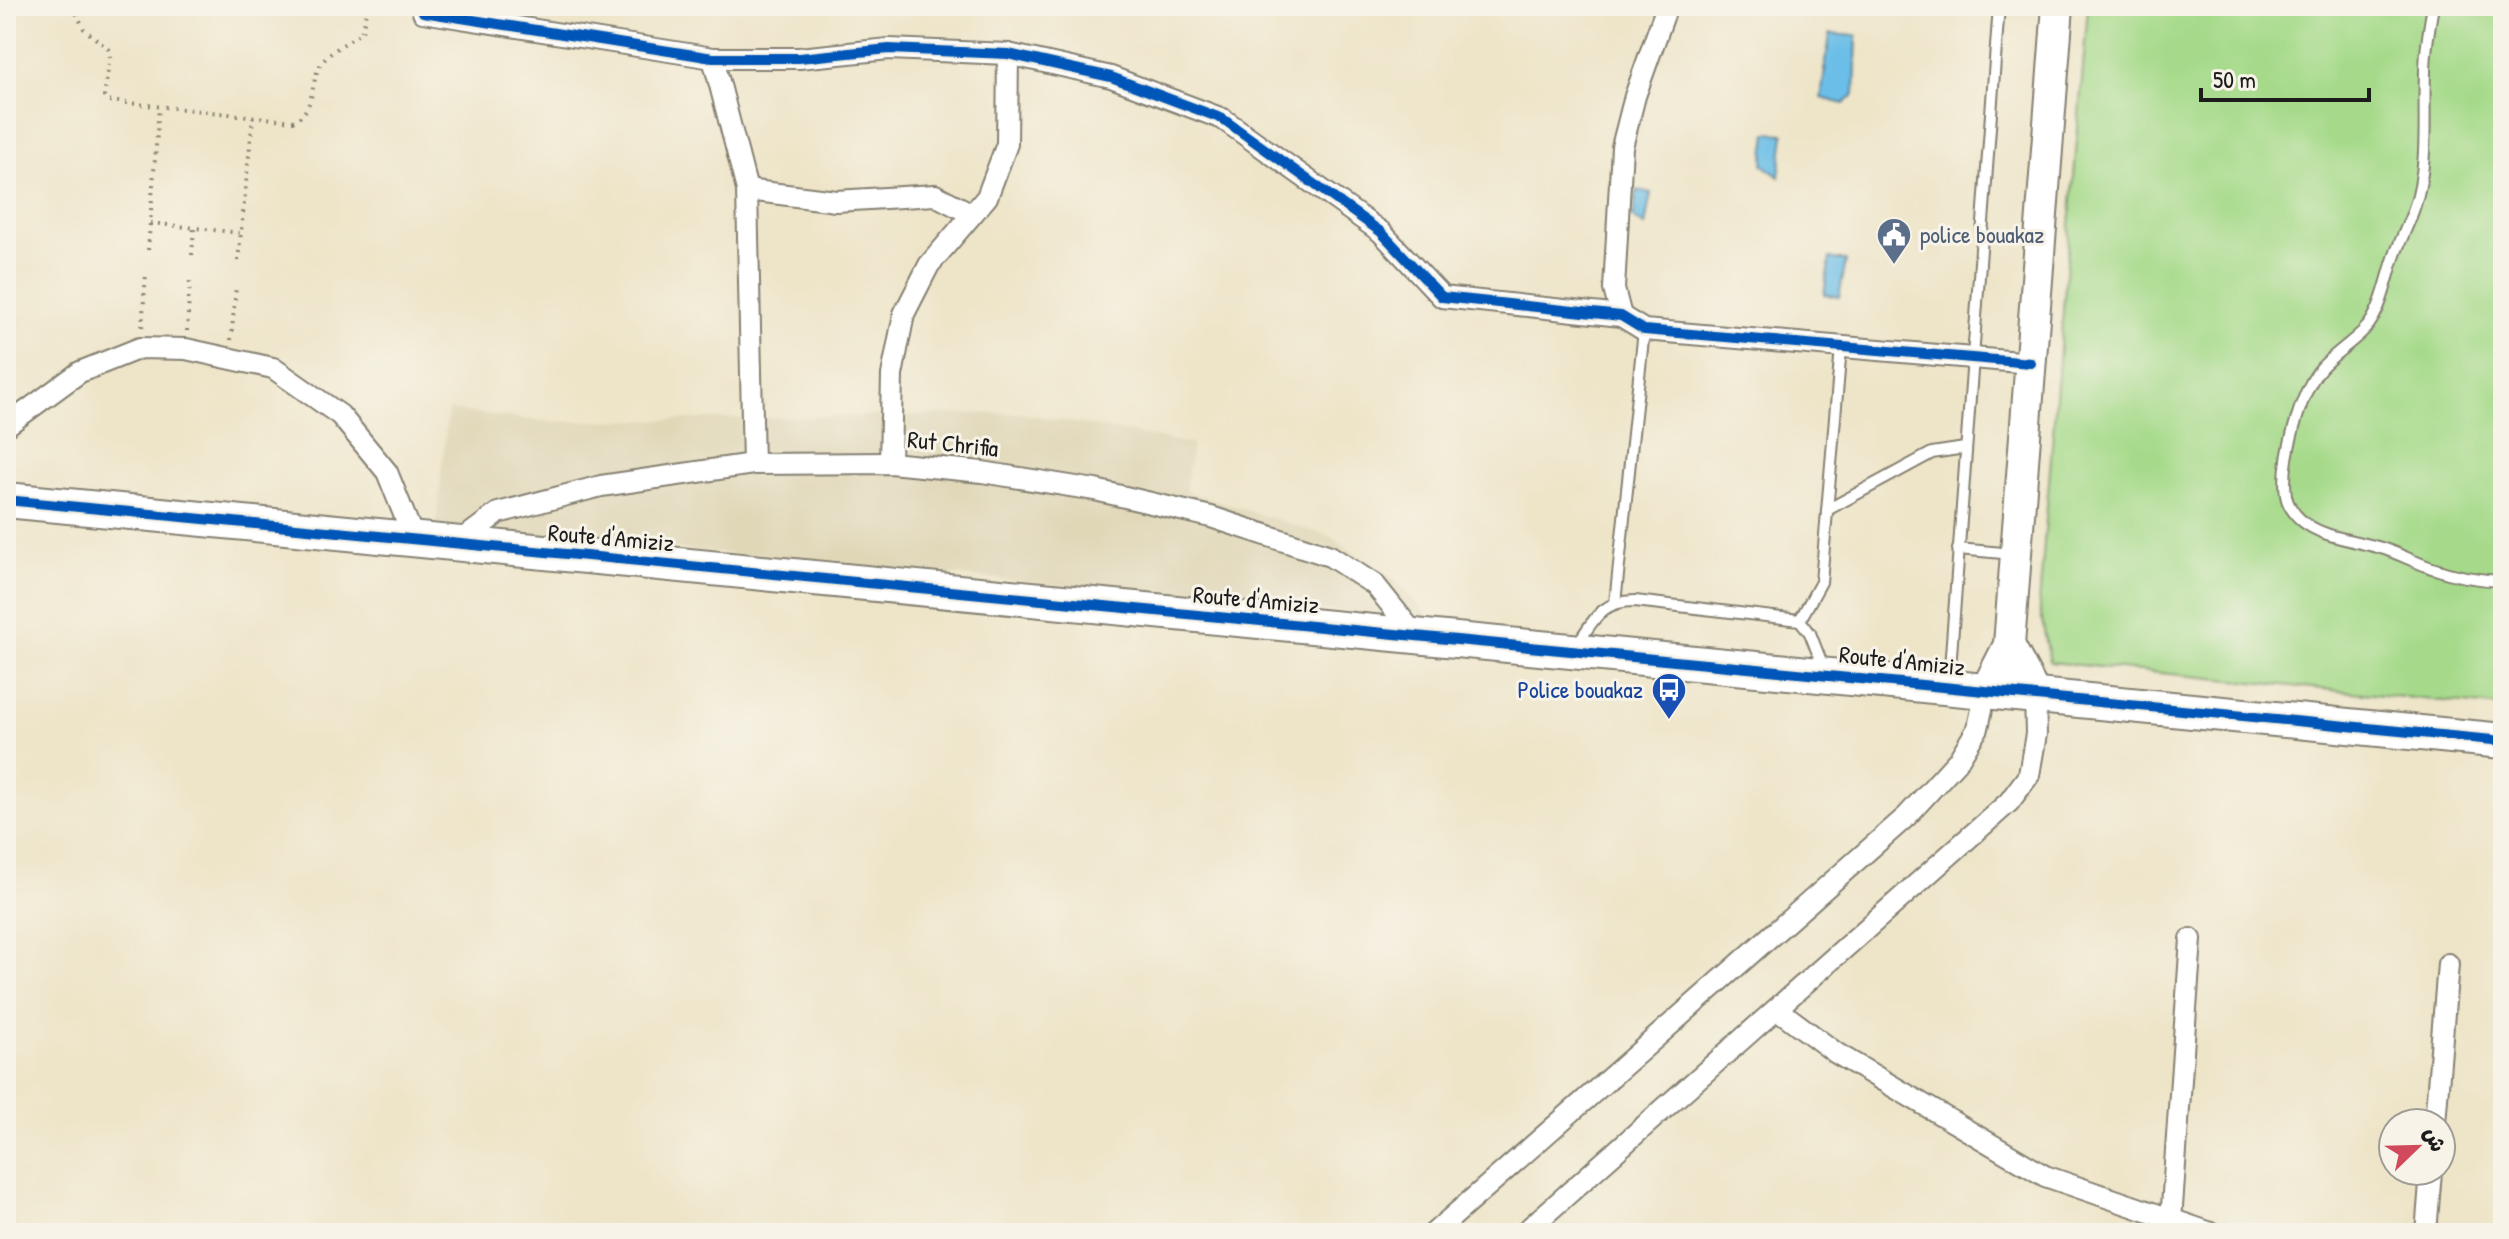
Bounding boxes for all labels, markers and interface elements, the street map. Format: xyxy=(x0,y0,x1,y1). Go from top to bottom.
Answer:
scale bar xyxy=(2201,52,2369,102)
text: 50 m xyxy=(2213,63,2256,95)
public building icon: police bouakaz xyxy=(1875,216,1913,266)
place label: police bouakaz xyxy=(1920,218,2044,250)
street label: Rut Chrifia xyxy=(906,422,1000,464)
street label: Route d'Amiziz xyxy=(547,516,675,558)
street label: Route d'Amiziz xyxy=(1192,578,1320,620)
street label: Route d'Amiziz xyxy=(1838,638,1966,683)
bus stop icon: Police bouakaz xyxy=(1650,671,1688,721)
place label: Police bouakaz xyxy=(1517,673,1643,705)
north arrow xyxy=(2377,1107,2457,1187)
text: ش xyxy=(2417,1122,2454,1156)

